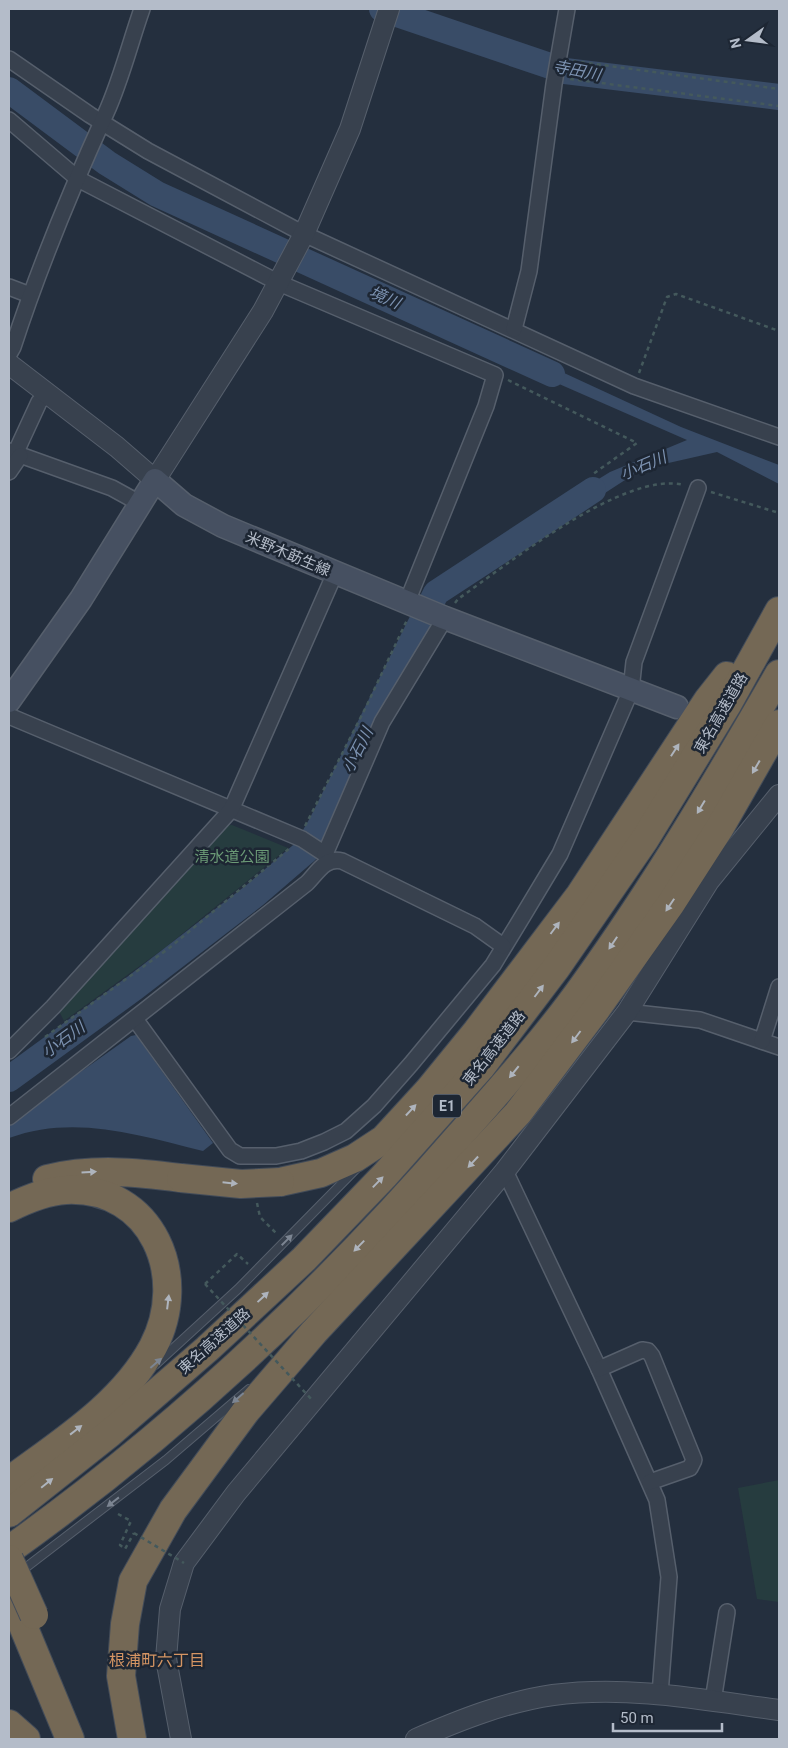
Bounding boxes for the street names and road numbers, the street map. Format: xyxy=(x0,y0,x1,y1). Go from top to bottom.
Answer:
street label: 米野木莇生線 xyxy=(243,528,333,580)
street label: 東名高速道路 xyxy=(691,670,751,756)
street label: 東名高速道路 xyxy=(459,1007,529,1089)
road number: E1 xyxy=(433,1094,461,1118)
street label: 東名高速道路 xyxy=(175,1304,253,1378)

